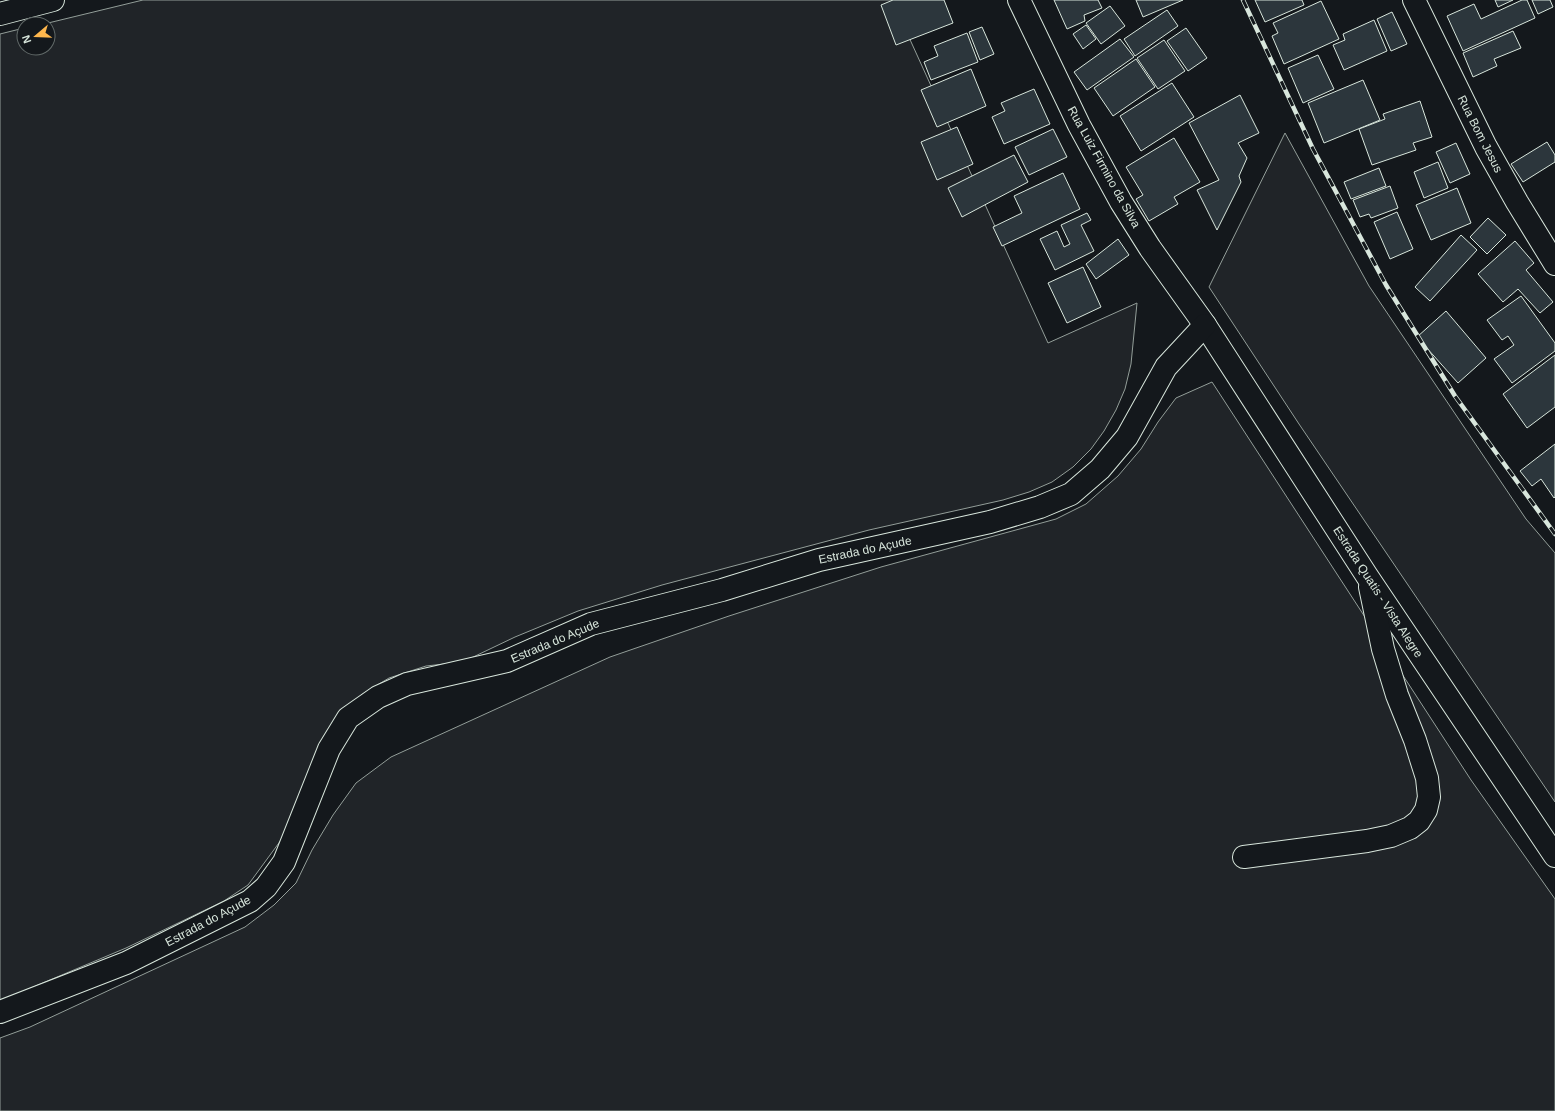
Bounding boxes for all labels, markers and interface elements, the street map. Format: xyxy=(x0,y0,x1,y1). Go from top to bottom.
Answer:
north arrow xyxy=(16,16,56,56)
text: N xyxy=(20,33,34,45)
street label: Rua Bom Jesus xyxy=(1455,93,1505,175)
street label: Rua Luiz Firmino da Silva xyxy=(1065,104,1143,230)
street label: Estrada Quatis - Vista Alegre xyxy=(1330,524,1426,661)
street label: Estrada do Açude xyxy=(817,533,913,567)
street label: Estrada do Açude xyxy=(509,616,602,666)
street label: Estrada do Açude xyxy=(163,892,253,949)

